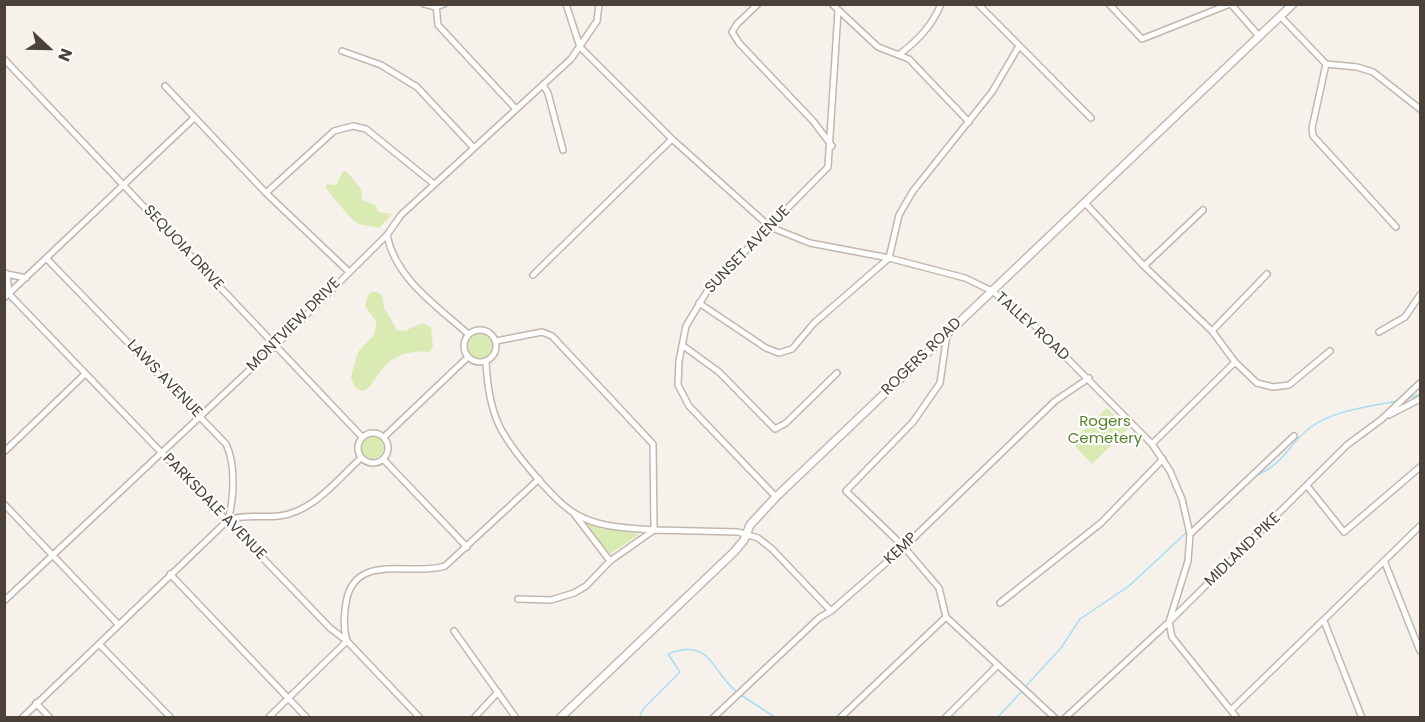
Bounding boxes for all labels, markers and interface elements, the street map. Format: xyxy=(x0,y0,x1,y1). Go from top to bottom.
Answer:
north arrow xyxy=(18,18,78,78)
text: N xyxy=(52,45,78,65)
street label: SEQUOIA DRIVE xyxy=(139,202,227,294)
street label: SUNSET AVENUE xyxy=(702,203,794,297)
street label: MONTVIEW DRIVE xyxy=(244,275,344,375)
street label: TALLEY ROAD xyxy=(991,289,1073,365)
street label: ROGERS ROAD xyxy=(878,314,966,400)
street label: LAWS AVENUE xyxy=(123,337,205,421)
park label: Rogers Cemetery xyxy=(1068,413,1142,448)
street label: PARKSDALE AVENUE xyxy=(159,450,269,564)
street label: MIDLAND PIKE xyxy=(1201,509,1285,591)
street label: KEMP xyxy=(881,529,921,569)

